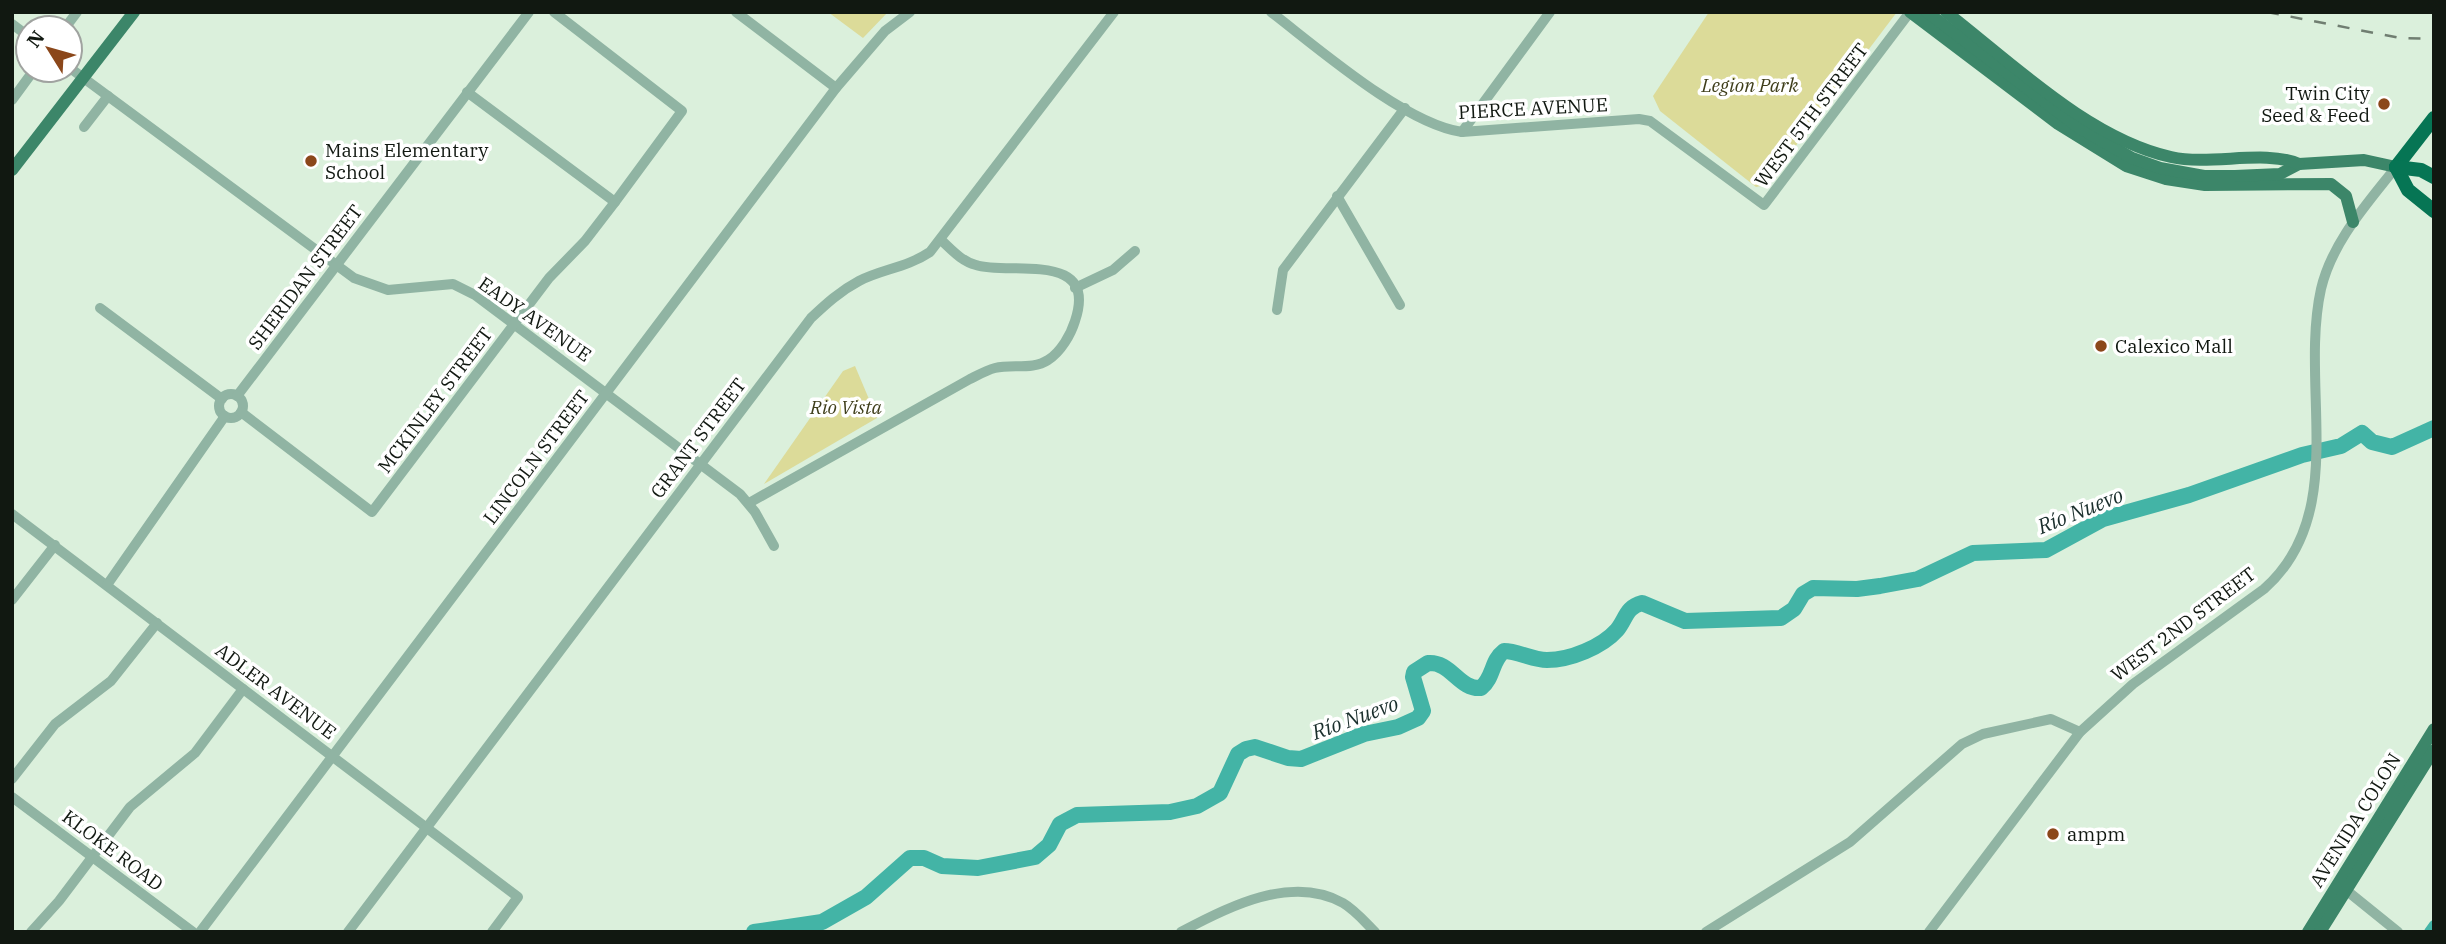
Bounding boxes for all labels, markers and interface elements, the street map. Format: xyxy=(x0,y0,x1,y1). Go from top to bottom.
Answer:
north arrow xyxy=(14,14,84,84)
text: N xyxy=(21,26,50,52)
street label: WEST 5TH STREET xyxy=(1749,38,1873,192)
park label: Legion Park xyxy=(1700,73,1800,97)
place label: Twin City Seed & Feed xyxy=(2261,81,2371,127)
street label: PIERCE AVENUE xyxy=(1458,92,1608,124)
marker: Twin City Seed & Feed xyxy=(2376,96,2392,112)
place label: Mains Elementary School xyxy=(325,138,489,184)
marker: Mains Elementary School xyxy=(303,153,319,169)
street label: SHERIDAN STREET xyxy=(243,200,367,354)
street label: EADY AVENUE xyxy=(474,271,596,367)
street label: MCKINLEY STREET xyxy=(372,322,498,478)
place label: Calexico Mall xyxy=(2115,334,2233,358)
marker: Calexico Mall xyxy=(2093,338,2109,354)
street label: GRANT STREET xyxy=(645,373,751,503)
street label: LINCOLN STREET xyxy=(478,385,594,529)
park label: Rio Vista xyxy=(809,395,883,419)
water label: Río Nuevo xyxy=(2032,480,2127,540)
street label: WEST 2ND STREET xyxy=(2106,562,2260,686)
street label: ADLER AVENUE xyxy=(211,638,341,744)
water label: Río Nuevo xyxy=(1307,688,1402,746)
street label: AVENIDA COLON xyxy=(2304,748,2406,892)
street label: KLOKE ROAD xyxy=(58,804,168,896)
place label: ampm xyxy=(2067,822,2125,846)
marker: ampm xyxy=(2045,826,2061,842)

